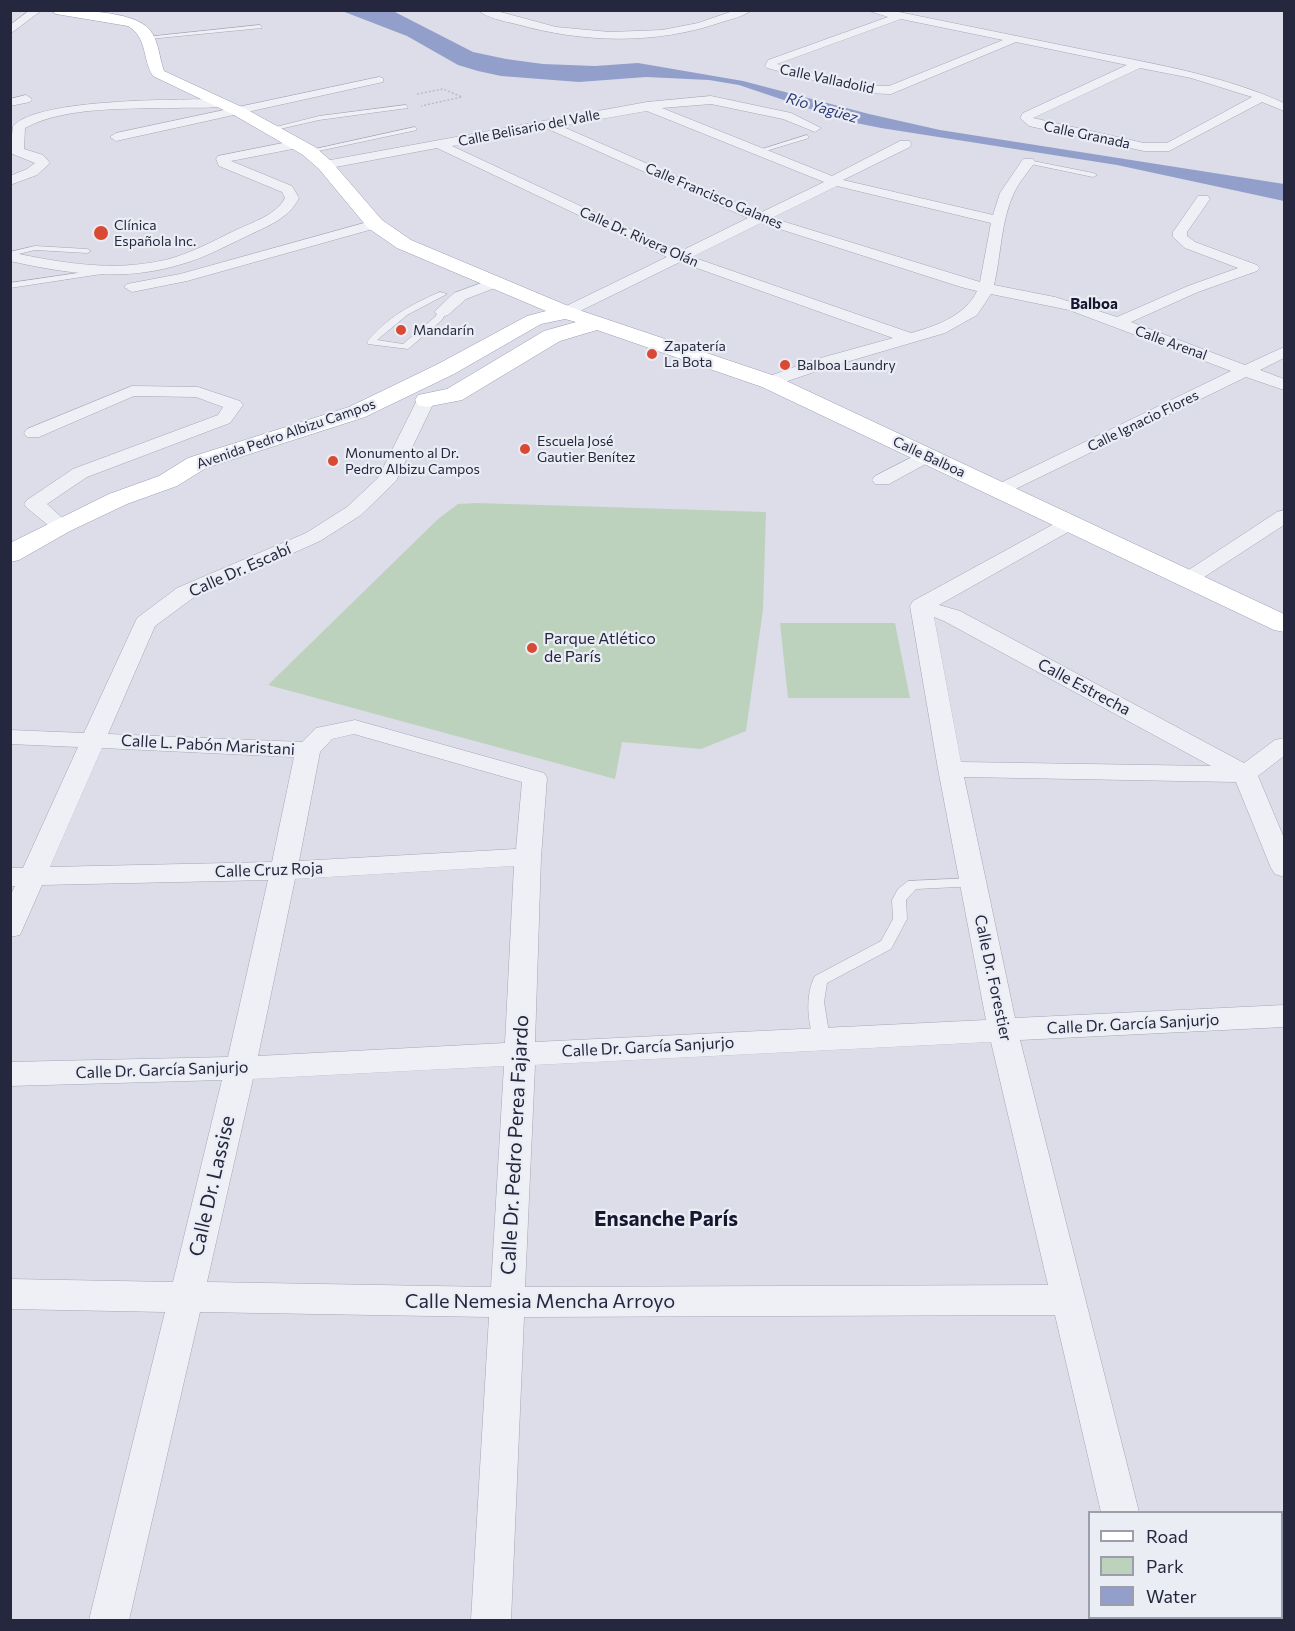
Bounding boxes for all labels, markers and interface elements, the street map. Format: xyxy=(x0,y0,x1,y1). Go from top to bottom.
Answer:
street label: Calle Valladolid xyxy=(778,61,876,97)
water label: Río Yagüez xyxy=(784,89,860,127)
street label: Calle Belisario del Valle xyxy=(457,106,601,150)
street label: Calle Granada xyxy=(1042,118,1132,152)
street label: Calle Francisco Galanes xyxy=(643,159,785,233)
street label: Calle Dr. Rivera Olán xyxy=(577,203,701,271)
place label: Clínica Española Inc. xyxy=(114,217,196,250)
marker: Clínica Española Inc. xyxy=(92,224,110,242)
district label: Balboa xyxy=(1070,295,1118,313)
place label: Mandarín xyxy=(413,322,474,338)
street label: Calle Arenal xyxy=(1133,322,1209,364)
marker: Mandarín xyxy=(394,323,408,337)
place label: Zapatería La Bota xyxy=(664,338,726,370)
marker: Zapatería La Bota xyxy=(645,347,659,361)
place label: Balboa Laundry xyxy=(797,357,896,373)
marker: Balboa Laundry xyxy=(778,358,792,372)
street label: Calle Ignacio Flores xyxy=(1085,387,1201,455)
street label: Avenida Pedro Albizu Campos xyxy=(194,395,378,473)
place label: Escuela José Gautier Benítez xyxy=(537,433,635,466)
street label: Calle Balboa xyxy=(890,433,968,481)
marker: Escuela José Gautier Benítez xyxy=(518,442,532,456)
place label: Monumento al Dr. Pedro Albizu Campos xyxy=(345,445,480,478)
marker: Monumento al Dr. Pedro Albizu Campos xyxy=(326,454,340,468)
street label: Calle Dr. Escabí xyxy=(186,539,294,601)
place label: Parque Atlético de París xyxy=(544,629,656,667)
marker: Parque Atlético de París xyxy=(525,641,539,655)
street label: Calle Estrecha xyxy=(1034,655,1134,719)
street label: Calle L. Pabón Maristani xyxy=(121,731,295,759)
street label: Calle Cruz Roja xyxy=(214,859,324,881)
street label: Calle Dr. Forestier xyxy=(970,913,1016,1043)
street label: Calle Dr. García Sanjurjo xyxy=(1046,1010,1220,1038)
street label: Calle Dr. Pedro Perea Fajardo xyxy=(496,1014,534,1276)
street label: Calle Dr. García Sanjurjo xyxy=(561,1033,735,1061)
street label: Calle Dr. García Sanjurjo xyxy=(75,1057,249,1083)
street label: Calle Dr. Lassise xyxy=(184,1113,240,1259)
district label: Ensanche París xyxy=(594,1206,738,1232)
street label: Calle Nemesia Mencha Arroyo xyxy=(405,1289,675,1313)
legend xyxy=(1088,1511,1283,1619)
text: Road xyxy=(1146,1525,1188,1547)
text: Park xyxy=(1146,1555,1184,1577)
text: Water xyxy=(1146,1585,1197,1607)

